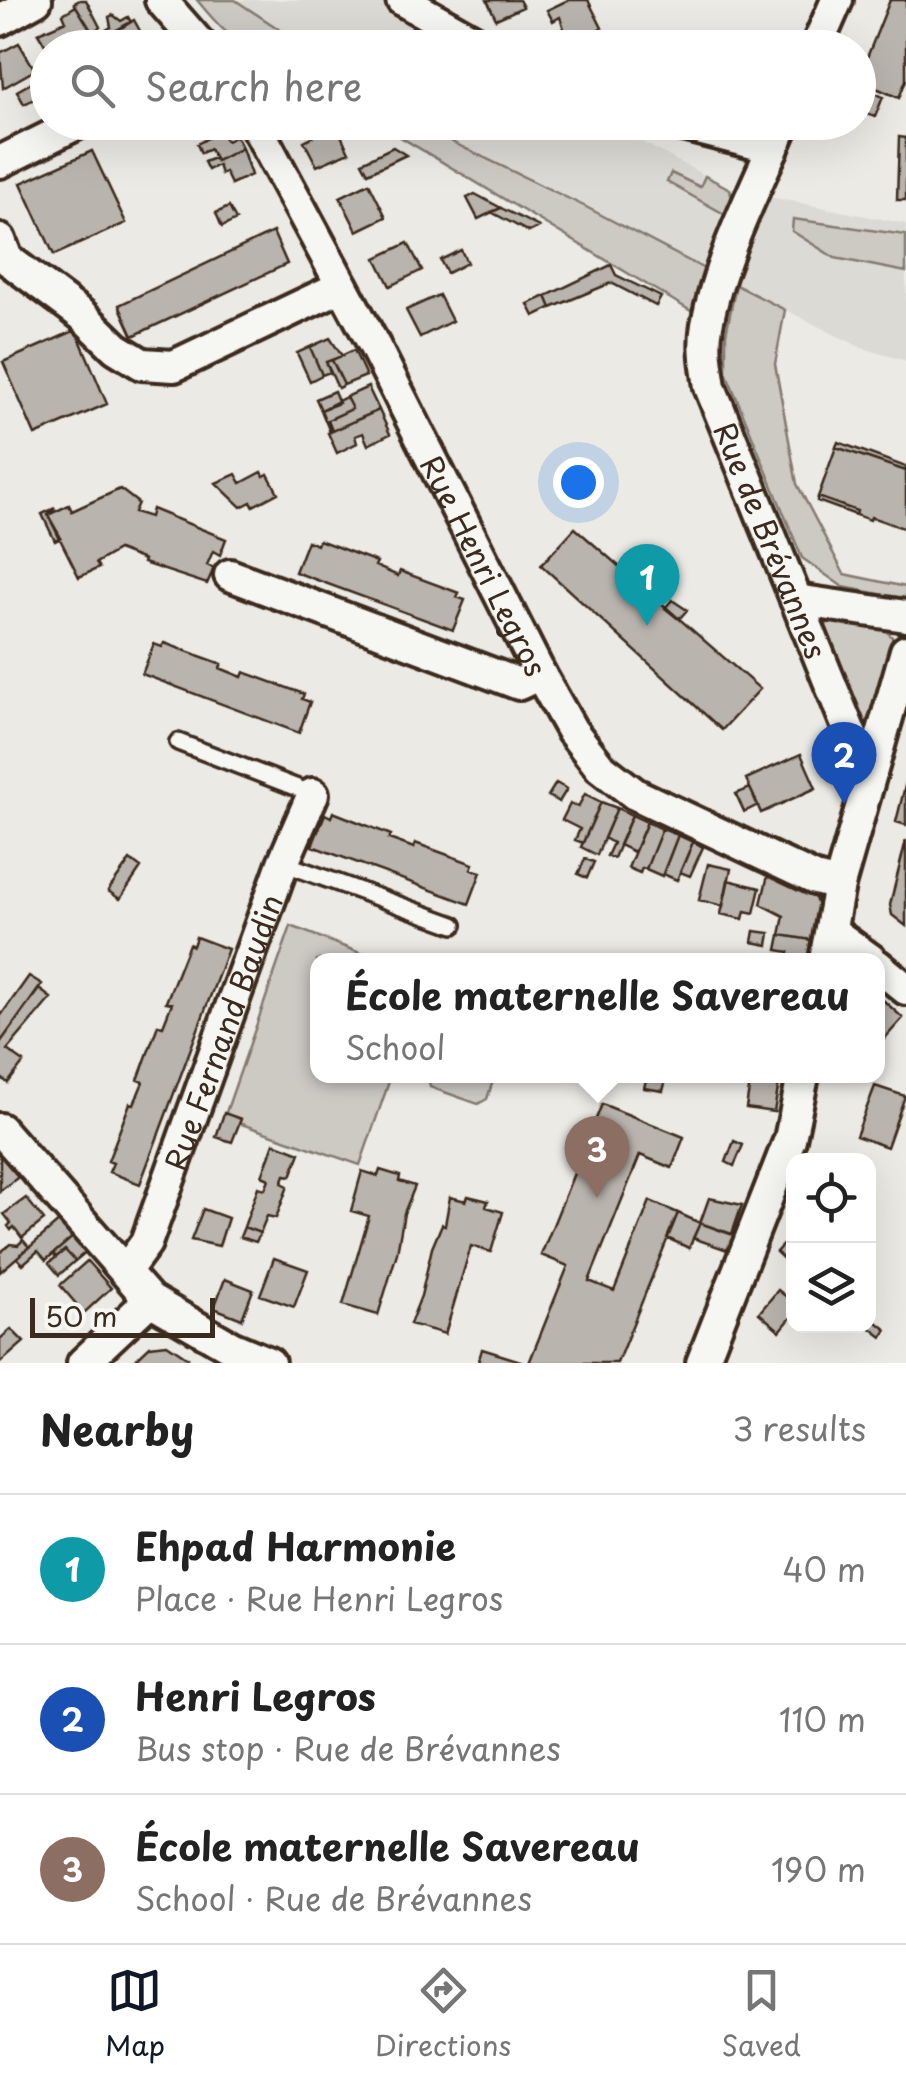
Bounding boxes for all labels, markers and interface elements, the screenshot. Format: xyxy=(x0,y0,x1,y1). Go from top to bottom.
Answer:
search box xyxy=(30,30,876,140)
text: Search here xyxy=(145,57,362,114)
icon: search xyxy=(65,58,120,113)
street label: Rue de Brévannes xyxy=(704,415,840,665)
street label: Rue Henri Legros xyxy=(411,447,560,683)
your location xyxy=(553,457,604,508)
pin: 1 xyxy=(614,544,680,626)
pin: 2 xyxy=(812,722,876,804)
street label: Rue Fernand Baudin xyxy=(152,888,293,1176)
popup xyxy=(310,953,885,1083)
text: École maternelle Savereau xyxy=(345,966,850,1023)
text: School xyxy=(345,1023,446,1071)
pin: 3 xyxy=(564,1116,630,1198)
map controls xyxy=(786,1153,876,1333)
button: locate xyxy=(786,1153,876,1243)
button: layers xyxy=(786,1243,876,1333)
scale bar xyxy=(30,1293,215,1338)
text: 50 m xyxy=(45,1294,118,1337)
text: Nearby xyxy=(40,1397,194,1460)
text: 3 results xyxy=(732,1404,866,1452)
text: Ehpad Harmonie xyxy=(135,1517,456,1574)
text: 1 xyxy=(65,1545,80,1593)
text: 40 m xyxy=(782,1545,866,1593)
text: Place · Rue Henri Legros xyxy=(135,1574,503,1622)
text: Henri Legros xyxy=(135,1667,376,1724)
text: 2 xyxy=(61,1695,84,1743)
text: 110 m xyxy=(779,1695,866,1743)
text: Bus stop · Rue de Brévannes xyxy=(135,1724,561,1772)
text: École maternelle Savereau xyxy=(135,1817,640,1874)
text: 3 xyxy=(62,1845,83,1893)
text: 190 m xyxy=(771,1845,866,1893)
text: School · Rue de Brévannes xyxy=(135,1874,532,1922)
tab: Map xyxy=(105,1963,165,2066)
tab: Directions xyxy=(375,1963,511,2066)
tab: Saved xyxy=(721,1963,801,2066)

